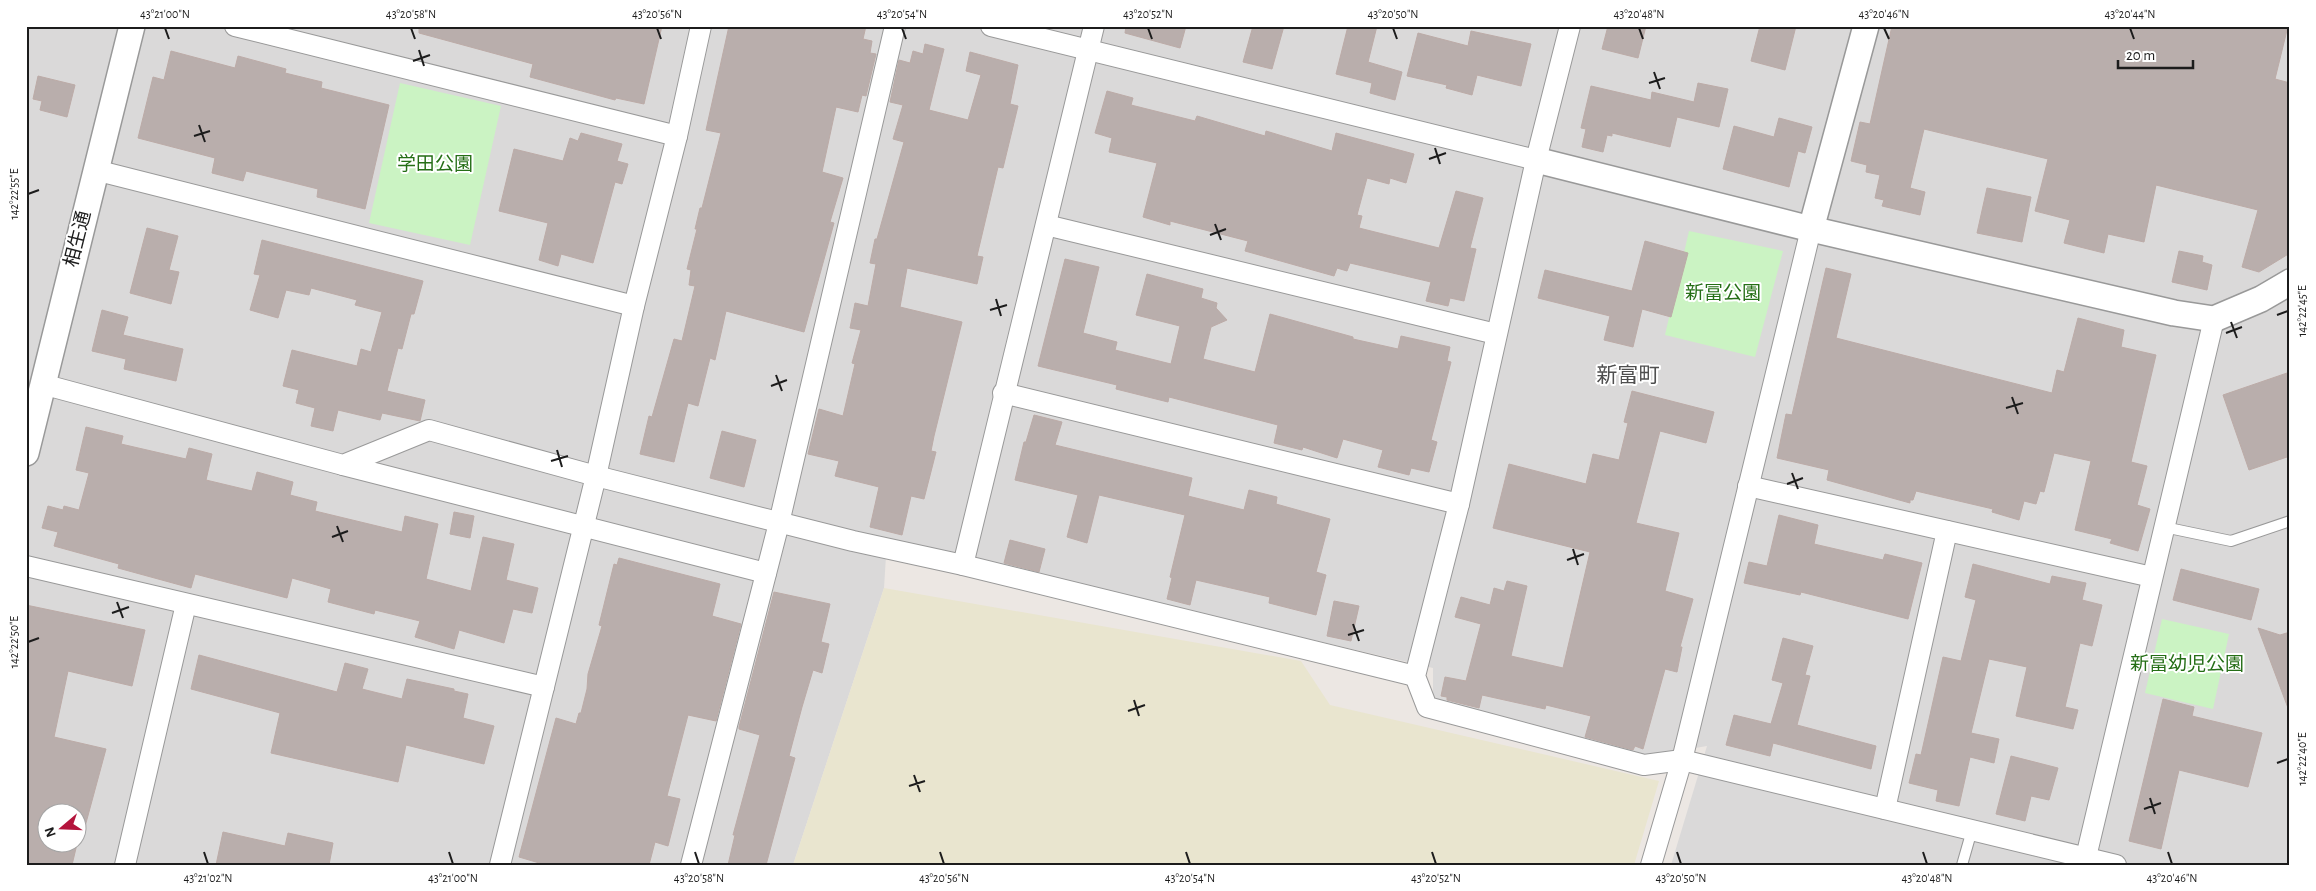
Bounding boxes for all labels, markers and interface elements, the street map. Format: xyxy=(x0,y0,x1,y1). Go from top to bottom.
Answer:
text: 43°21'00"N xyxy=(140,8,190,20)
text: 43°20'58"N xyxy=(386,8,436,20)
text: 43°20'56"N xyxy=(632,8,682,20)
text: 43°20'54"N xyxy=(877,8,927,20)
text: 43°20'52"N xyxy=(1123,8,1173,20)
text: 43°20'50"N xyxy=(1368,8,1418,20)
text: 43°20'48"N xyxy=(1613,8,1665,20)
text: 43°20'46"N xyxy=(1859,8,1910,20)
text: 43°20'44"N xyxy=(2104,8,2156,20)
scale bar xyxy=(2118,38,2194,70)
text: 20 m xyxy=(2126,48,2155,63)
park label: 学田公園 xyxy=(397,153,473,174)
text: 142°22'55"E xyxy=(8,168,20,219)
street label: 相生通 xyxy=(61,209,94,269)
park label: 新冨公園 xyxy=(1685,283,1761,303)
text: 142°22'45"E xyxy=(2296,285,2308,337)
district label: 新富町 xyxy=(1597,364,1660,386)
text: 142°22'50"E xyxy=(8,616,20,668)
park label: 新冨幼児公園 xyxy=(2130,654,2244,674)
text: 142°22'40"E xyxy=(2296,732,2308,786)
north arrow xyxy=(38,804,88,854)
text: N xyxy=(42,825,59,839)
text: 43°21'02"N xyxy=(183,872,233,884)
text: 43°21'00"N xyxy=(428,872,478,884)
text: 43°20'58"N xyxy=(674,872,724,884)
text: 43°20'56"N xyxy=(919,872,969,884)
text: 43°20'54"N xyxy=(1165,872,1215,884)
text: 43°20'52"N xyxy=(1411,872,1461,884)
text: 43°20'50"N xyxy=(1656,872,1706,884)
text: 43°20'48"N xyxy=(1901,872,1953,884)
text: 43°20'46"N xyxy=(2147,872,2198,884)

